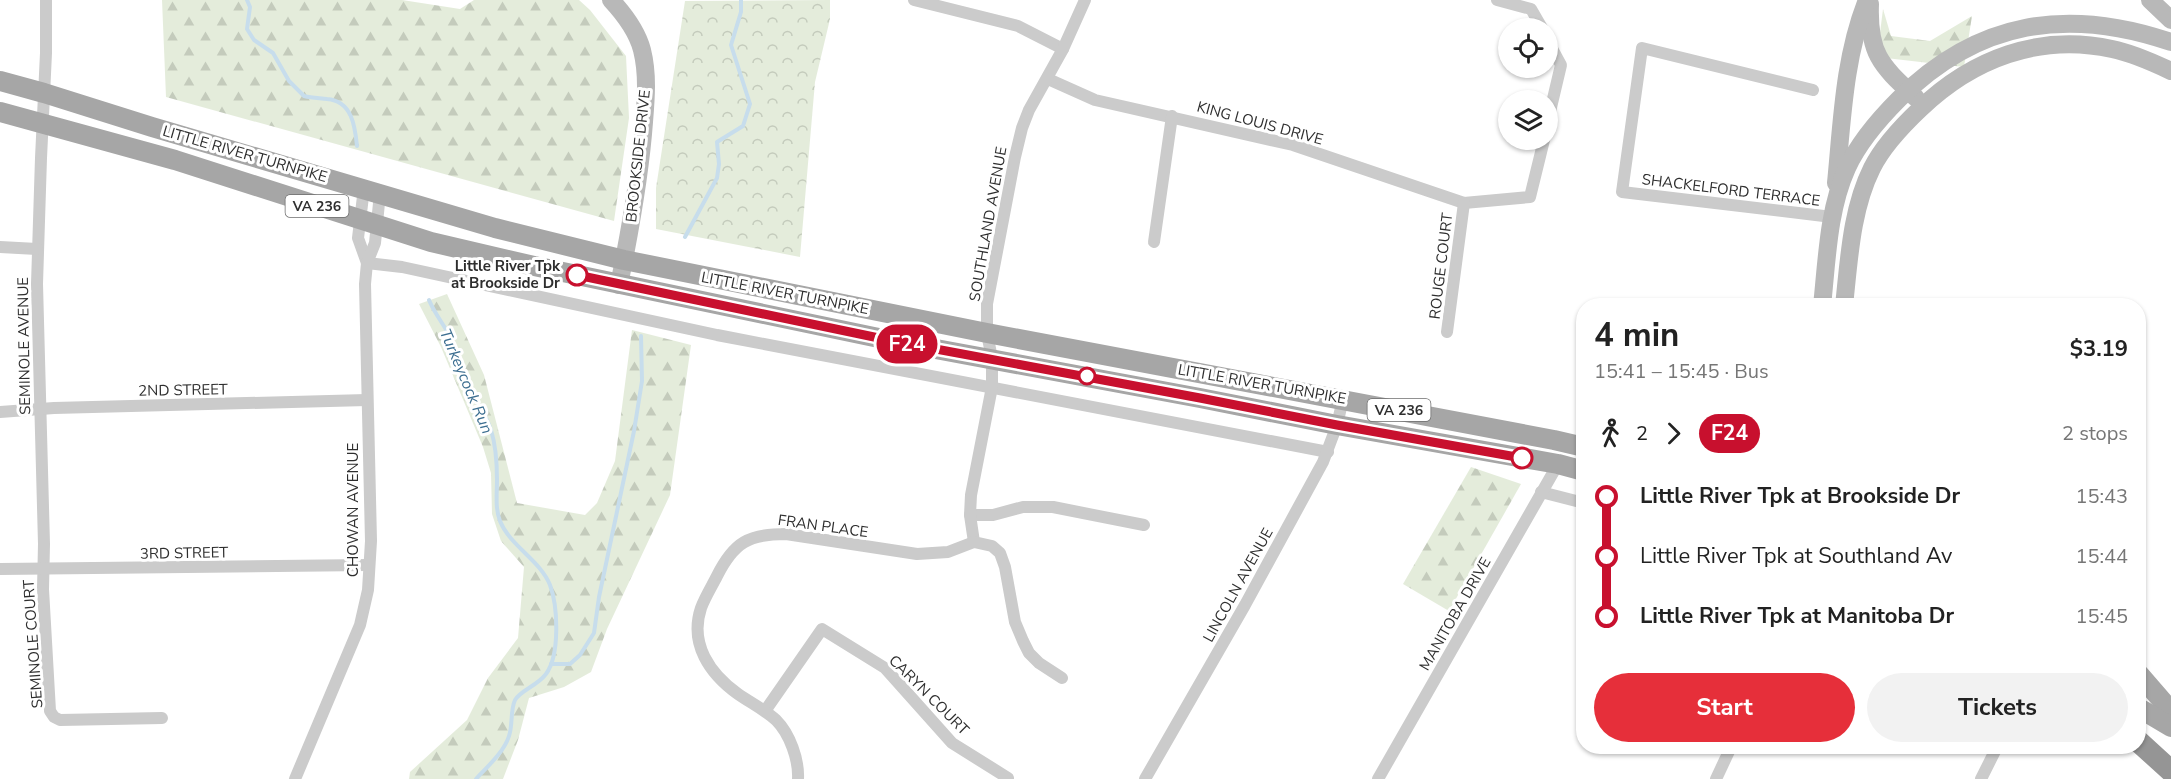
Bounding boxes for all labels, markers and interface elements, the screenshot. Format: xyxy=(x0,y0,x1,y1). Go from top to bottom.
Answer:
map controls xyxy=(1498,18,1558,150)
button: locate xyxy=(1498,18,1558,78)
street label: BROOKSIDE DRIVE xyxy=(621,89,655,223)
button: layers xyxy=(1498,90,1558,150)
street label: KING LOUIS DRIVE xyxy=(1195,97,1325,149)
street label: LITTLE RIVER TURNPIKE xyxy=(160,121,330,187)
street label: SOUTHLAND AVENUE xyxy=(965,145,1011,303)
street label: SHACKELFORD TERRACE xyxy=(1641,169,1821,211)
road number: VA 236 xyxy=(286,195,348,217)
street label: ROUGE COURT xyxy=(1425,212,1457,320)
place label: Little River Tpk at Brookside Dr xyxy=(451,256,561,293)
marker: Little River Tpk at Brookside Dr xyxy=(566,264,588,286)
street label: LITTLE RIVER TURNPIKE xyxy=(699,267,871,319)
street label: SEMINOLE AVENUE xyxy=(13,277,35,415)
text: 4 min xyxy=(1594,313,1679,358)
line badge: F24 xyxy=(872,324,942,364)
water label: Turkeycock Run xyxy=(434,326,498,437)
text: F24 xyxy=(888,330,926,358)
text: $3.19 xyxy=(2070,334,2128,364)
text: 15:41 – 15:45 · Bus xyxy=(1594,358,1769,385)
street label: LITTLE RIVER TURNPIKE xyxy=(1176,359,1348,409)
unlabelled marker xyxy=(1078,367,1096,385)
street label: 2ND STREET xyxy=(138,379,228,401)
road number: VA 236 xyxy=(1368,399,1430,421)
icon: walk xyxy=(1594,417,1627,450)
icon: forward xyxy=(1657,417,1690,450)
text: F24 xyxy=(1711,419,1748,447)
text: 2 xyxy=(1636,420,1648,447)
text: 2 stops xyxy=(2062,420,2128,447)
street label: CHOWAN AVENUE xyxy=(343,443,363,577)
unlabelled marker xyxy=(1511,447,1533,469)
text: Little River Tpk at Brookside Dr xyxy=(1640,481,1960,511)
text: 15:43 xyxy=(2075,483,2128,510)
street label: FRAN PLACE xyxy=(777,510,869,542)
street label: LINCOLN AVENUE xyxy=(1198,524,1278,646)
text: Little River Tpk at Southland Av xyxy=(1640,541,1952,571)
street label: 3RD STREET xyxy=(140,542,228,564)
text: 15:44 xyxy=(2075,543,2128,570)
street label: MANITOBA DRIVE xyxy=(1414,554,1496,674)
street label: SEMINOLE COURT xyxy=(19,579,47,709)
text: Little River Tpk at Manitoba Dr xyxy=(1640,601,1954,631)
text: 15:45 xyxy=(2075,603,2128,630)
street label: CARYN COURT xyxy=(885,651,973,739)
button: Start xyxy=(1594,673,1855,742)
button: Tickets xyxy=(1867,673,2128,742)

